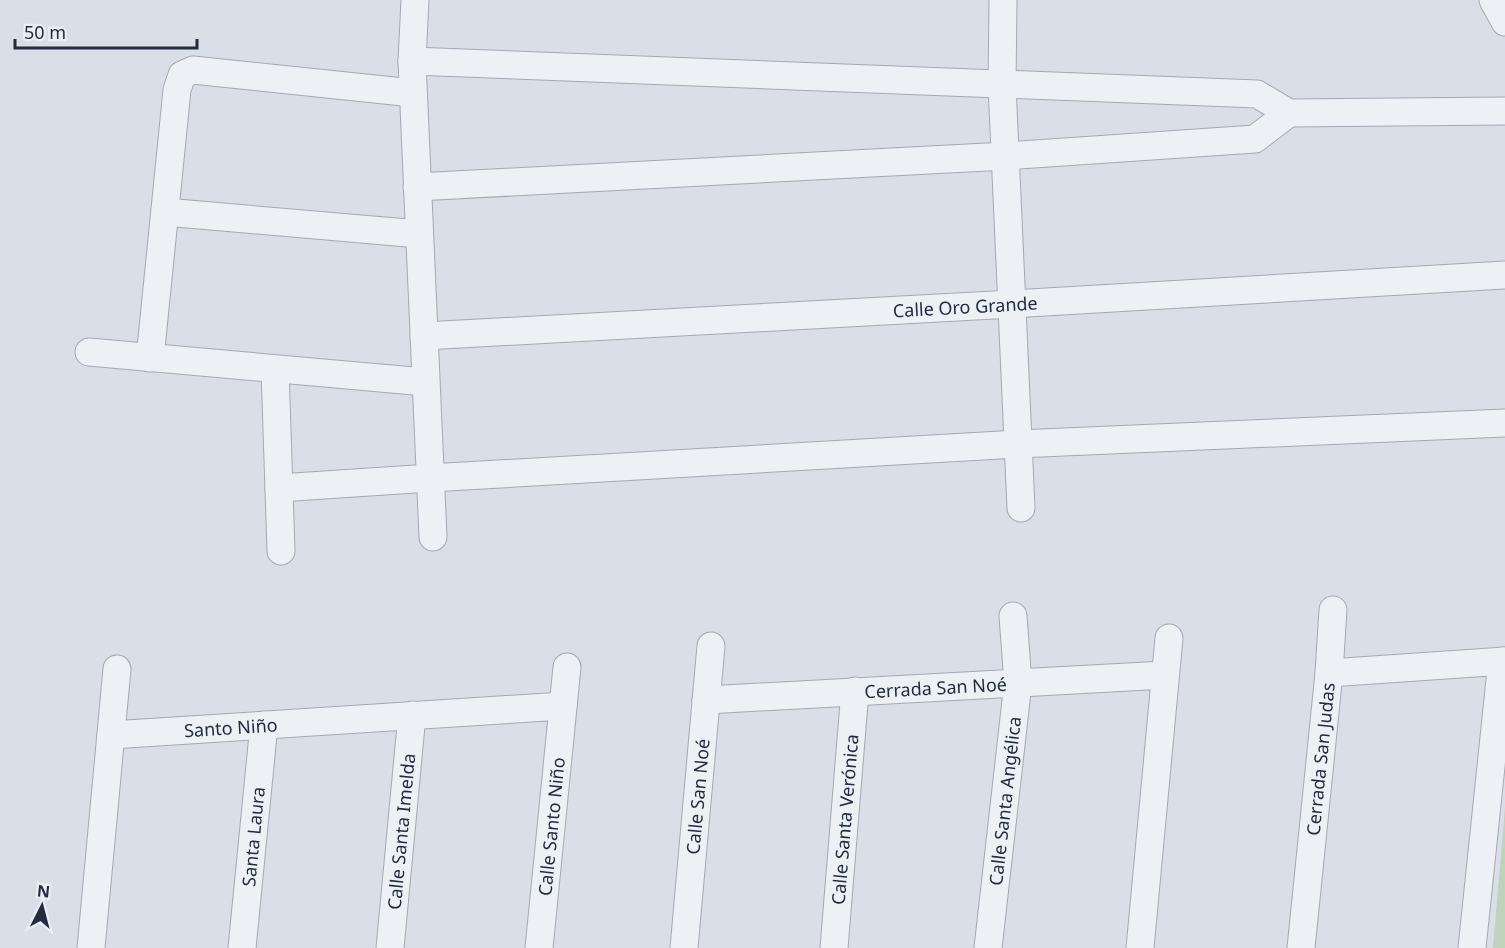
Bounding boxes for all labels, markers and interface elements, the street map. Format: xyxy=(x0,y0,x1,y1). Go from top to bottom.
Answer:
scale bar xyxy=(15,12,196,50)
text: 50 m xyxy=(24,20,66,44)
street label: Calle Oro Grande xyxy=(892,291,1038,322)
street label: Cerrada San Noé xyxy=(864,672,1008,703)
street label: Cerrada San Judas xyxy=(1301,681,1340,837)
street label: Santo Niño xyxy=(183,712,278,742)
street label: Calle Santa Angélica xyxy=(983,715,1026,887)
street label: Calle Santa Verónica xyxy=(826,733,863,906)
street label: Calle San Noé xyxy=(680,738,715,856)
street label: Calle Santa Imelda xyxy=(382,752,420,911)
street label: Calle Santo Niño xyxy=(532,756,570,897)
street label: Santa Laura xyxy=(236,785,270,888)
north arrow xyxy=(12,876,72,936)
text: N xyxy=(36,879,51,903)

